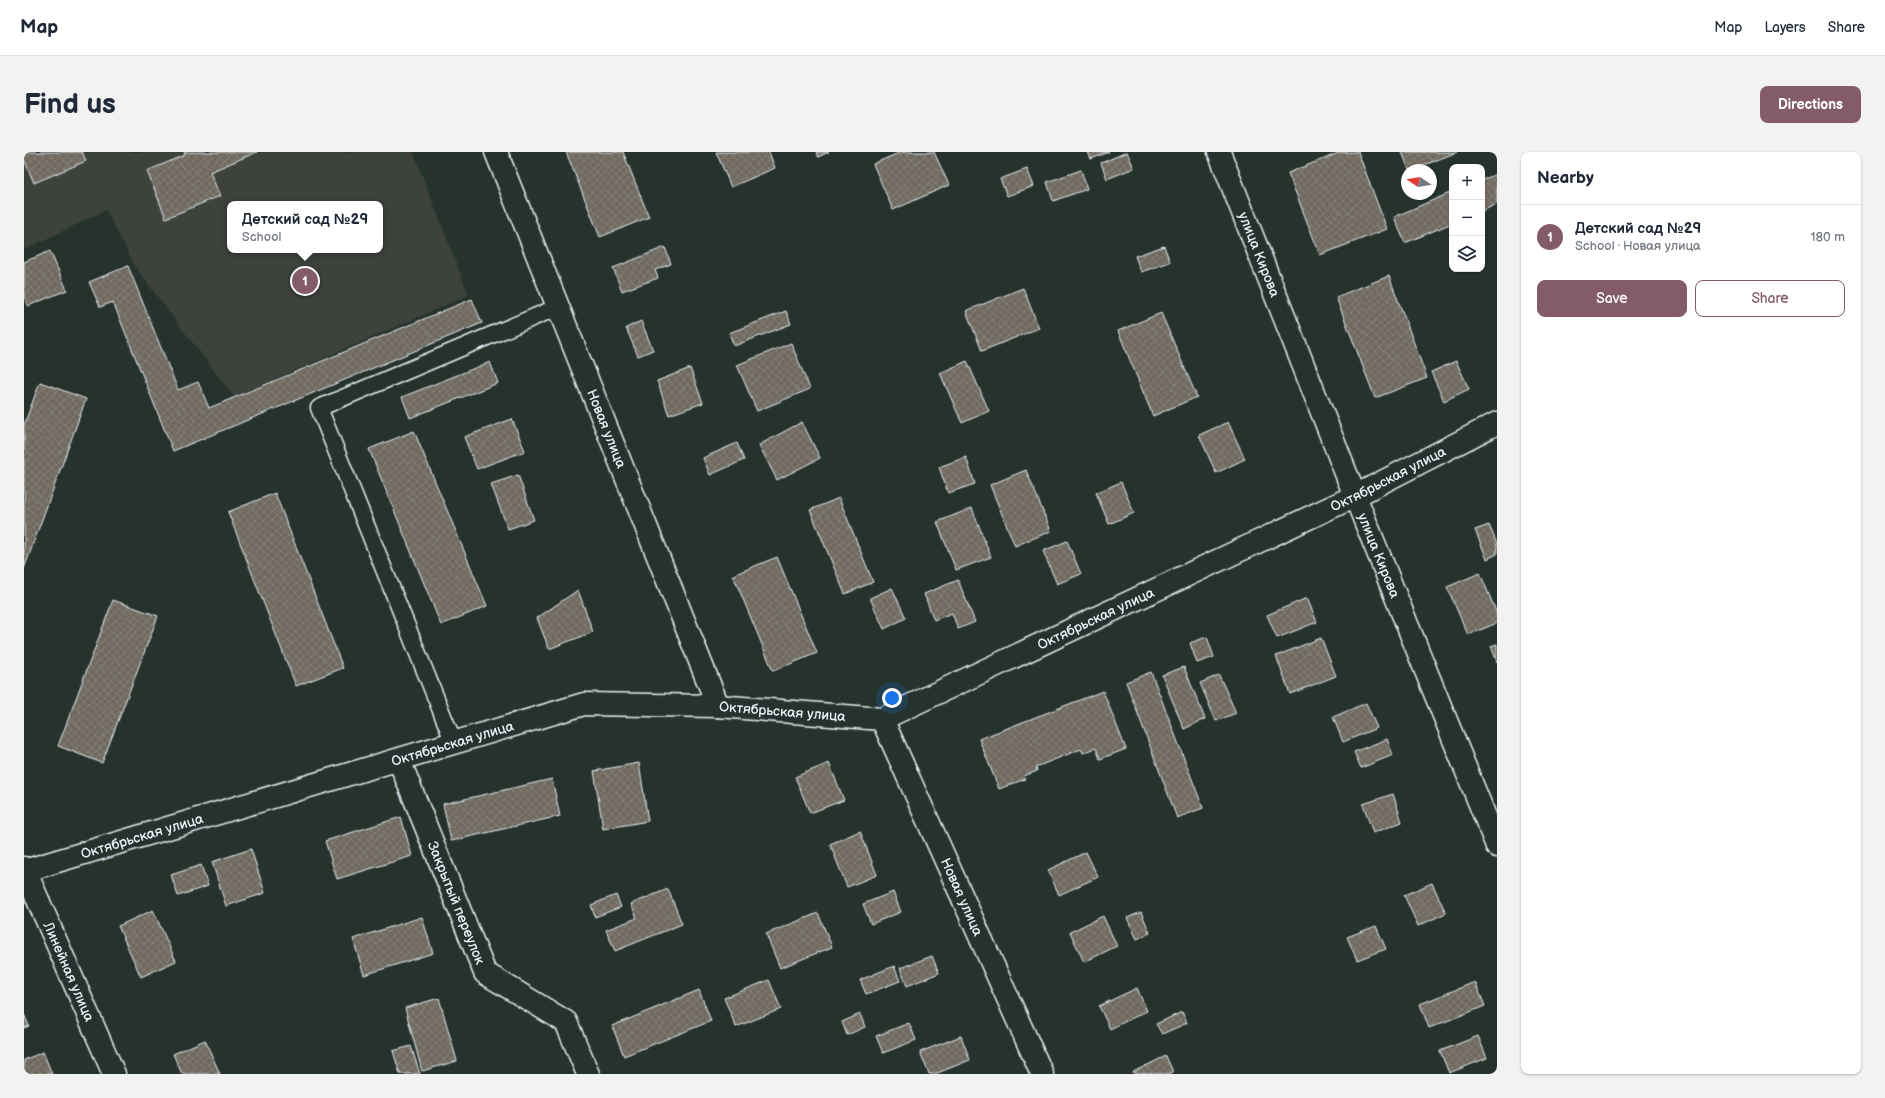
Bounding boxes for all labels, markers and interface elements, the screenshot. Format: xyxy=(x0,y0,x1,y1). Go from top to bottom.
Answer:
text: Map xyxy=(20,16,58,39)
text: Map xyxy=(1714,19,1742,36)
text: Layers xyxy=(1764,19,1806,36)
text: Share xyxy=(1828,19,1865,36)
button: Directions xyxy=(1760,86,1861,123)
text: Find us xyxy=(24,88,116,121)
north arrow xyxy=(1401,164,1437,200)
map controls xyxy=(1449,164,1485,272)
button: + xyxy=(1449,164,1485,200)
text: Nearby xyxy=(1537,168,1594,188)
button: − xyxy=(1449,200,1485,236)
popup xyxy=(227,201,383,253)
street label: улица Кирова xyxy=(1234,209,1284,300)
text: Детский сад №29 xyxy=(242,210,368,229)
text: Детский сад №29 xyxy=(1575,219,1701,238)
text: School xyxy=(242,229,281,245)
text: 1 xyxy=(1547,229,1553,245)
text: 180 m xyxy=(1810,229,1845,245)
button: layers xyxy=(1449,236,1485,272)
text: School · Новая улица xyxy=(1575,238,1701,254)
pin: 1 xyxy=(292,266,318,296)
button: Save xyxy=(1537,280,1687,317)
button: Share xyxy=(1695,280,1845,317)
street label: Новая улица xyxy=(583,387,630,471)
street label: Октябрьская улица xyxy=(1328,443,1449,515)
street label: улица Кирова xyxy=(1354,511,1404,601)
street label: Октябрьская улица xyxy=(1035,584,1158,654)
your location xyxy=(882,688,902,708)
street label: Октябрьская улица xyxy=(718,698,847,725)
street label: Октябрьская улица xyxy=(389,717,517,770)
street label: Октябрьская улица xyxy=(79,810,206,863)
street label: Закрытый переулок xyxy=(424,839,489,967)
street label: Новая улица xyxy=(937,855,987,939)
street label: Линейная улица xyxy=(39,918,98,1025)

